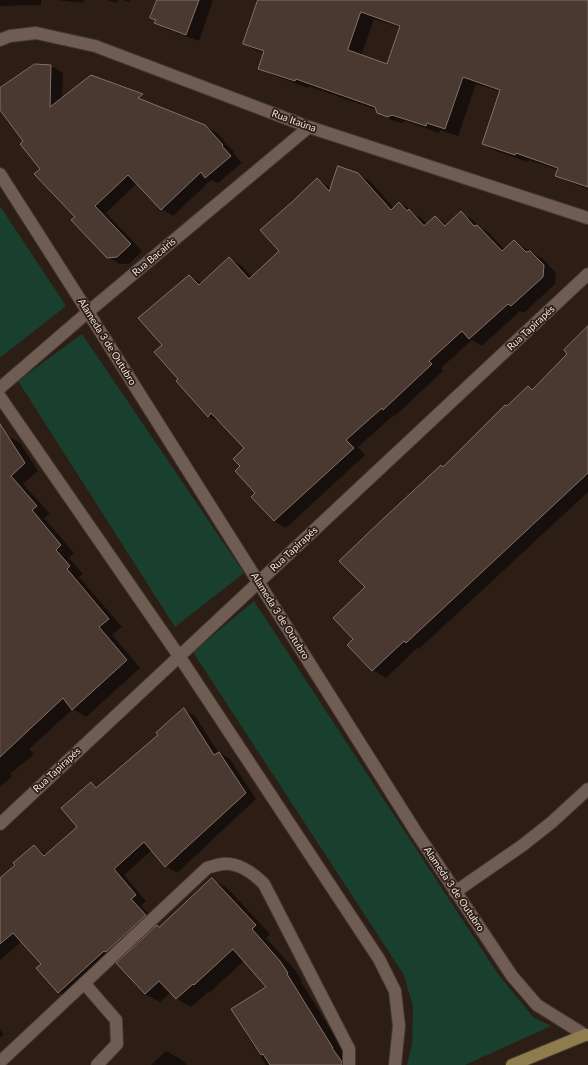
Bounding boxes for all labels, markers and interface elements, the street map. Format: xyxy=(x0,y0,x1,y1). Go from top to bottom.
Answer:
street label: Rua Itaúna xyxy=(270,107,318,135)
street label: Rua Bacairis xyxy=(130,235,178,279)
street label: Alameda 3 de Outubro xyxy=(75,296,139,388)
street label: Rua Tapirapés xyxy=(505,303,557,353)
street label: Rua Tapirapés xyxy=(268,524,320,574)
street label: Alameda 3 de Outubro xyxy=(248,570,312,662)
street label: Rua Tapirapés xyxy=(31,745,83,795)
street label: Alameda 3 de Outubro xyxy=(421,844,487,934)

